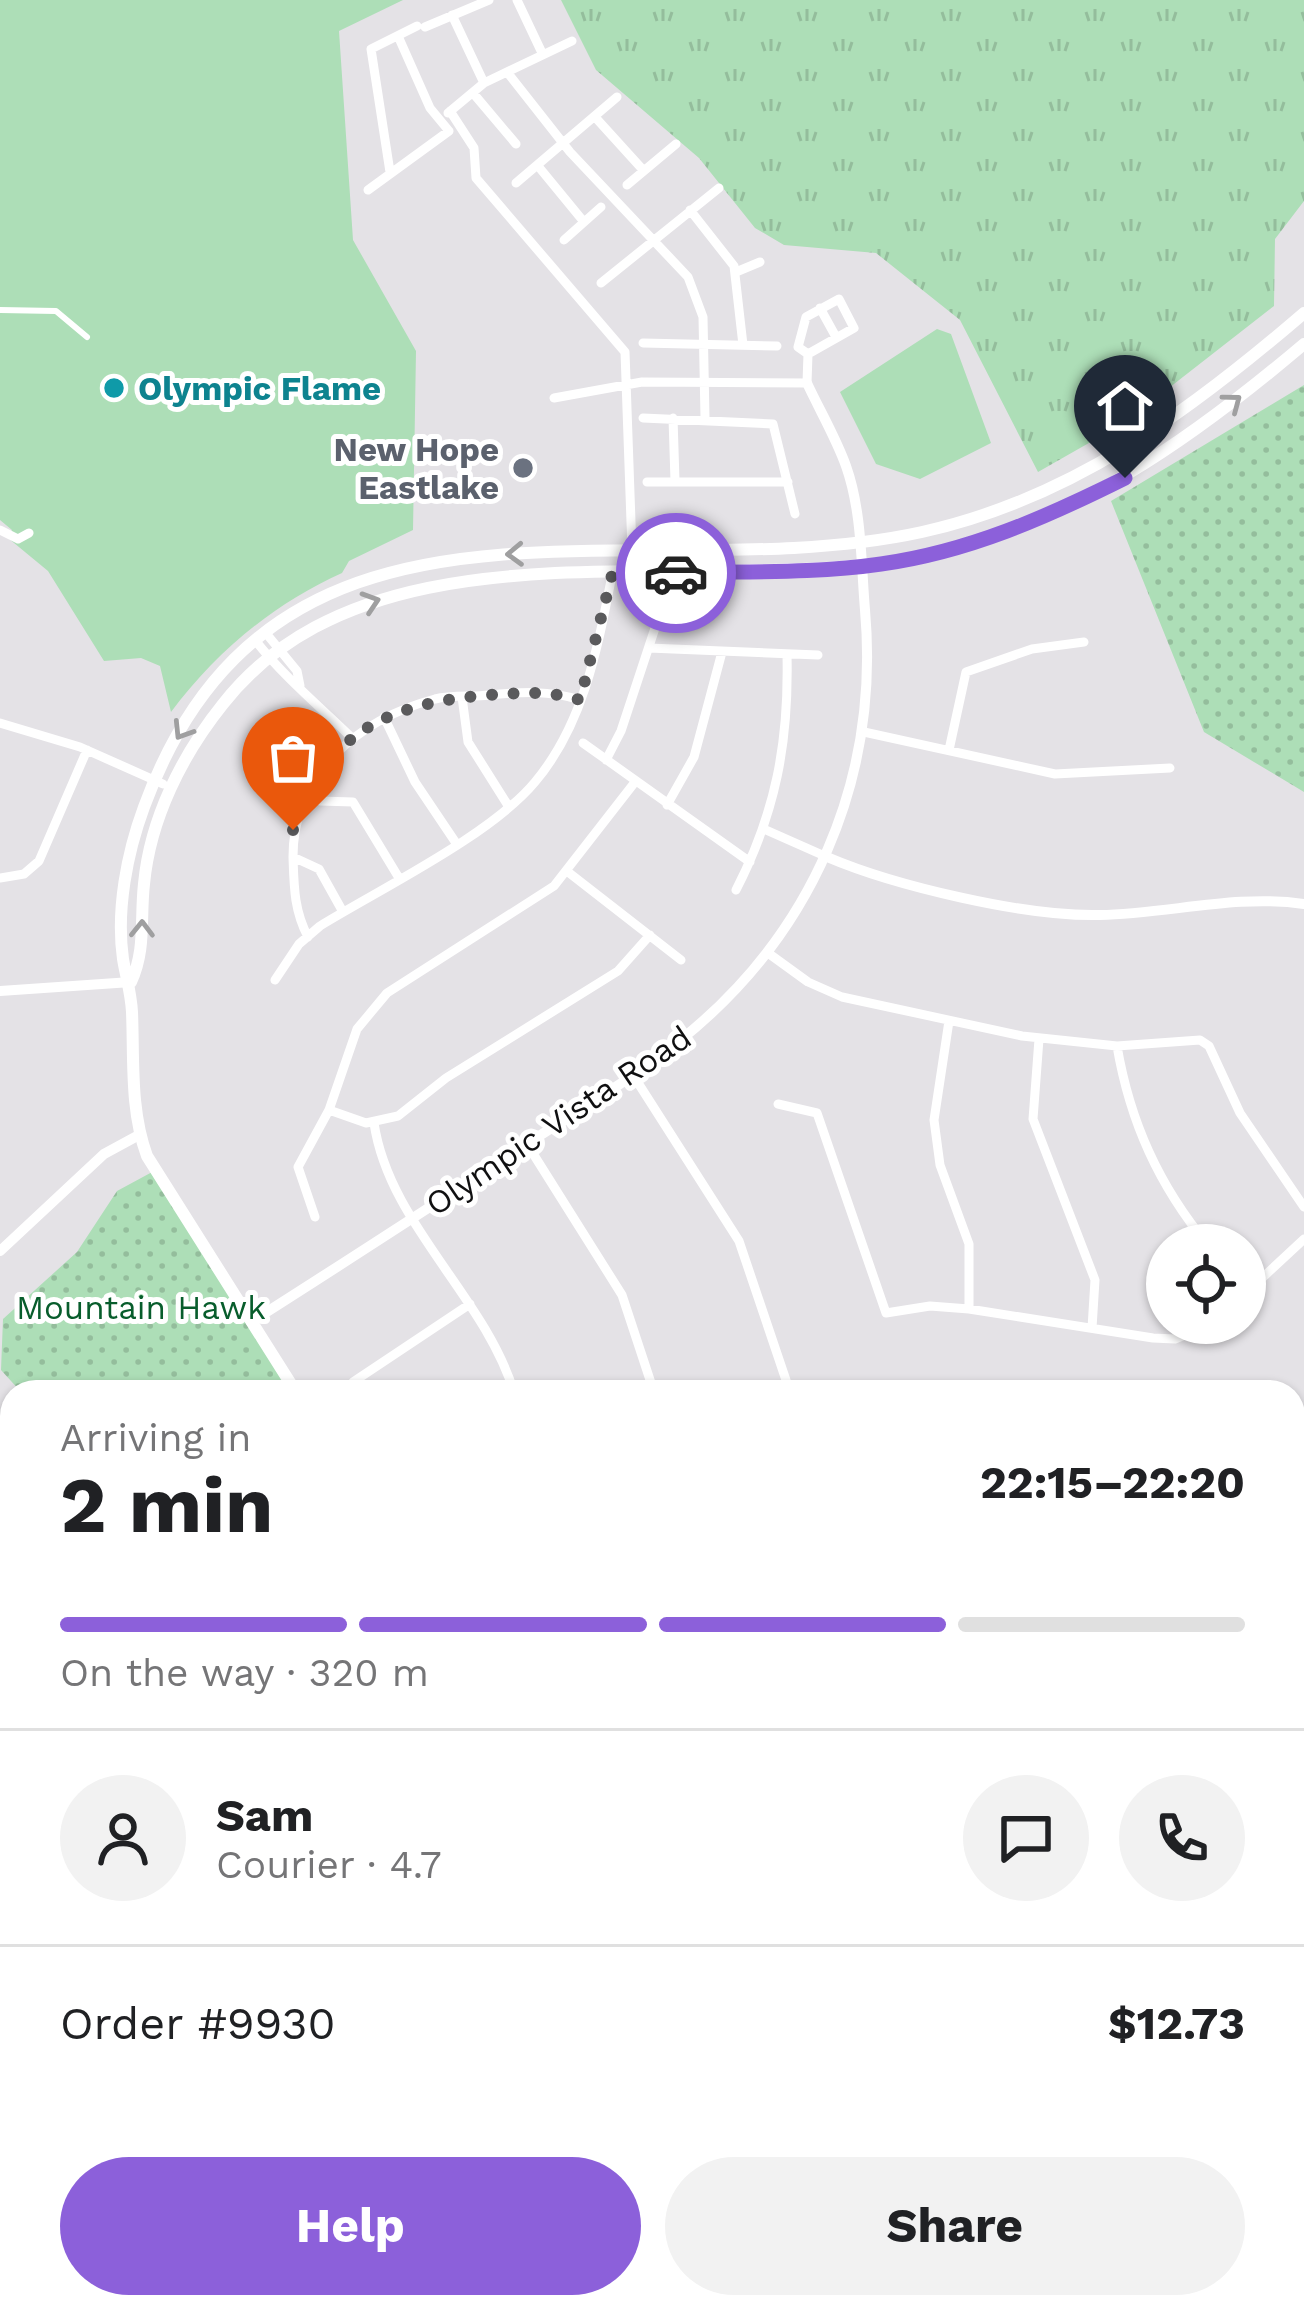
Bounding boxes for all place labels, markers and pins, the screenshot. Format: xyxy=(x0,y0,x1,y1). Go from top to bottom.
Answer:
pin xyxy=(1074,355,1176,478)
place label: Olympic Flame xyxy=(138,369,381,408)
marker: Olympic Flame xyxy=(101,375,127,401)
place label: New Hope Eastlake xyxy=(334,430,499,507)
marker: New Hope Eastlake xyxy=(510,455,536,481)
pin xyxy=(242,707,344,830)

